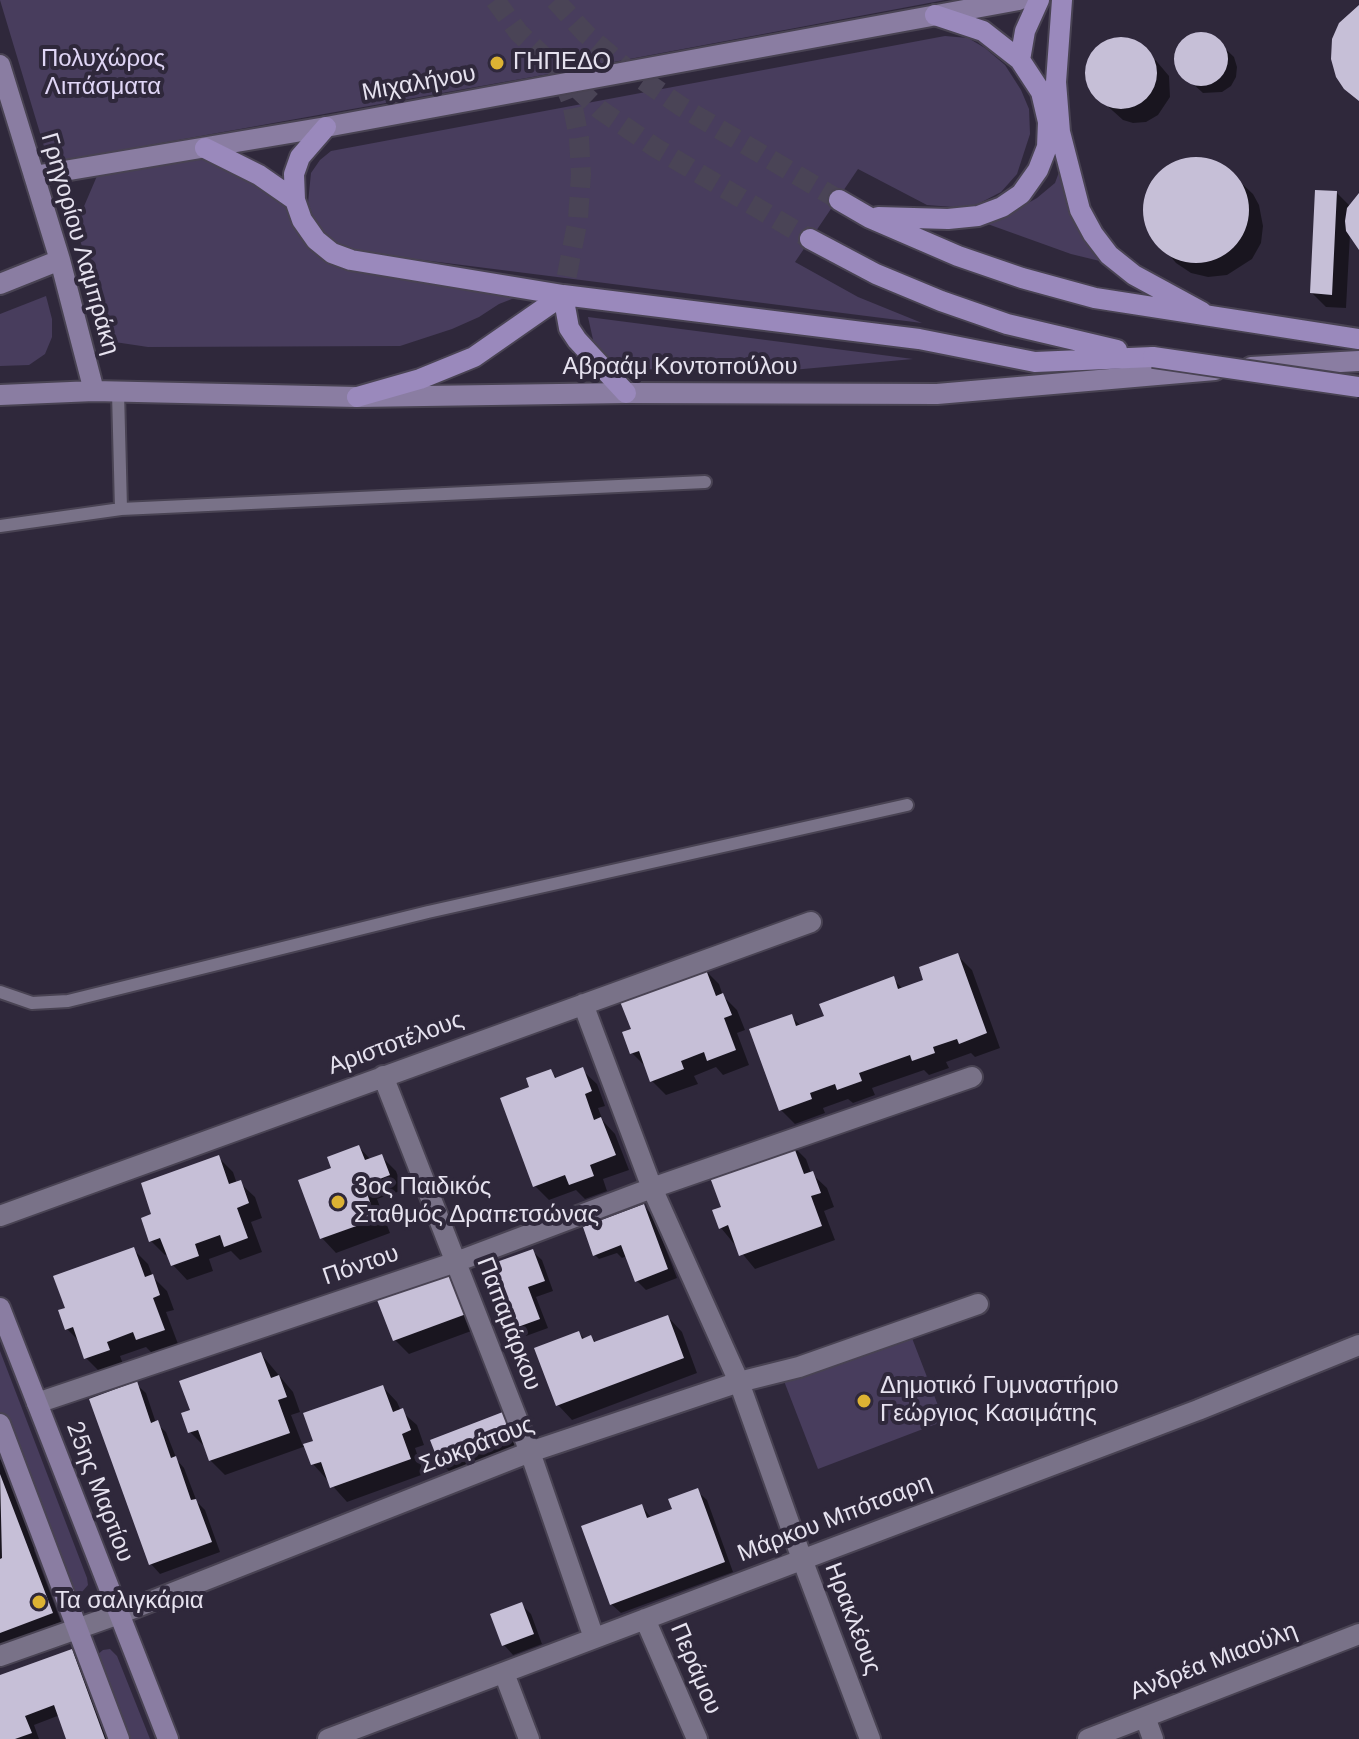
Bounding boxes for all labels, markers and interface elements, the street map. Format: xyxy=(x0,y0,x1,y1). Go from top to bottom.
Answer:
park label: Πολυχώρος Λιπάσματα xyxy=(41,46,165,102)
place label: ΓΗΠΕΔΟ xyxy=(513,49,611,77)
marker: ΓΗΠΕΔΟ xyxy=(488,54,506,72)
street label: Μιχαλήνου xyxy=(360,60,478,108)
street label: Γρηγορίου Λαμπράκη xyxy=(34,130,124,358)
street label: Αβραάμ Κοντοπούλου xyxy=(562,354,798,382)
street label: Αριστοτέλους xyxy=(324,1006,468,1082)
place label: 3ος Παιδικός Σταθμός Δραπετσώνας xyxy=(354,1174,599,1230)
marker: 3ος Παιδικός Σταθμός Δραπετσώνας xyxy=(329,1193,347,1211)
street label: Πόντου xyxy=(319,1240,403,1292)
street label: Παπαμάρκου xyxy=(469,1253,547,1395)
place label: Δημοτικό Γυμναστήριο Γεώργιος Κασιμάτης xyxy=(880,1373,1118,1429)
marker: Δημοτικό Γυμναστήριο Γεώργιος Κασιμάτης xyxy=(855,1392,873,1410)
street label: Σωκράτους xyxy=(416,1411,538,1481)
street label: 25ης Μαρτίου xyxy=(59,1418,139,1566)
street label: Μάρκου Μπότσαρη xyxy=(734,1469,936,1569)
street label: Ηρακλέους xyxy=(817,1559,887,1679)
place label: Τα σαλιγκάρια xyxy=(55,1588,204,1616)
marker: Τα σαλιγκάρια xyxy=(30,1593,48,1611)
street label: Ανδρέα Μιαούλη xyxy=(1126,1617,1302,1707)
street label: Περάμου xyxy=(663,1619,727,1719)

